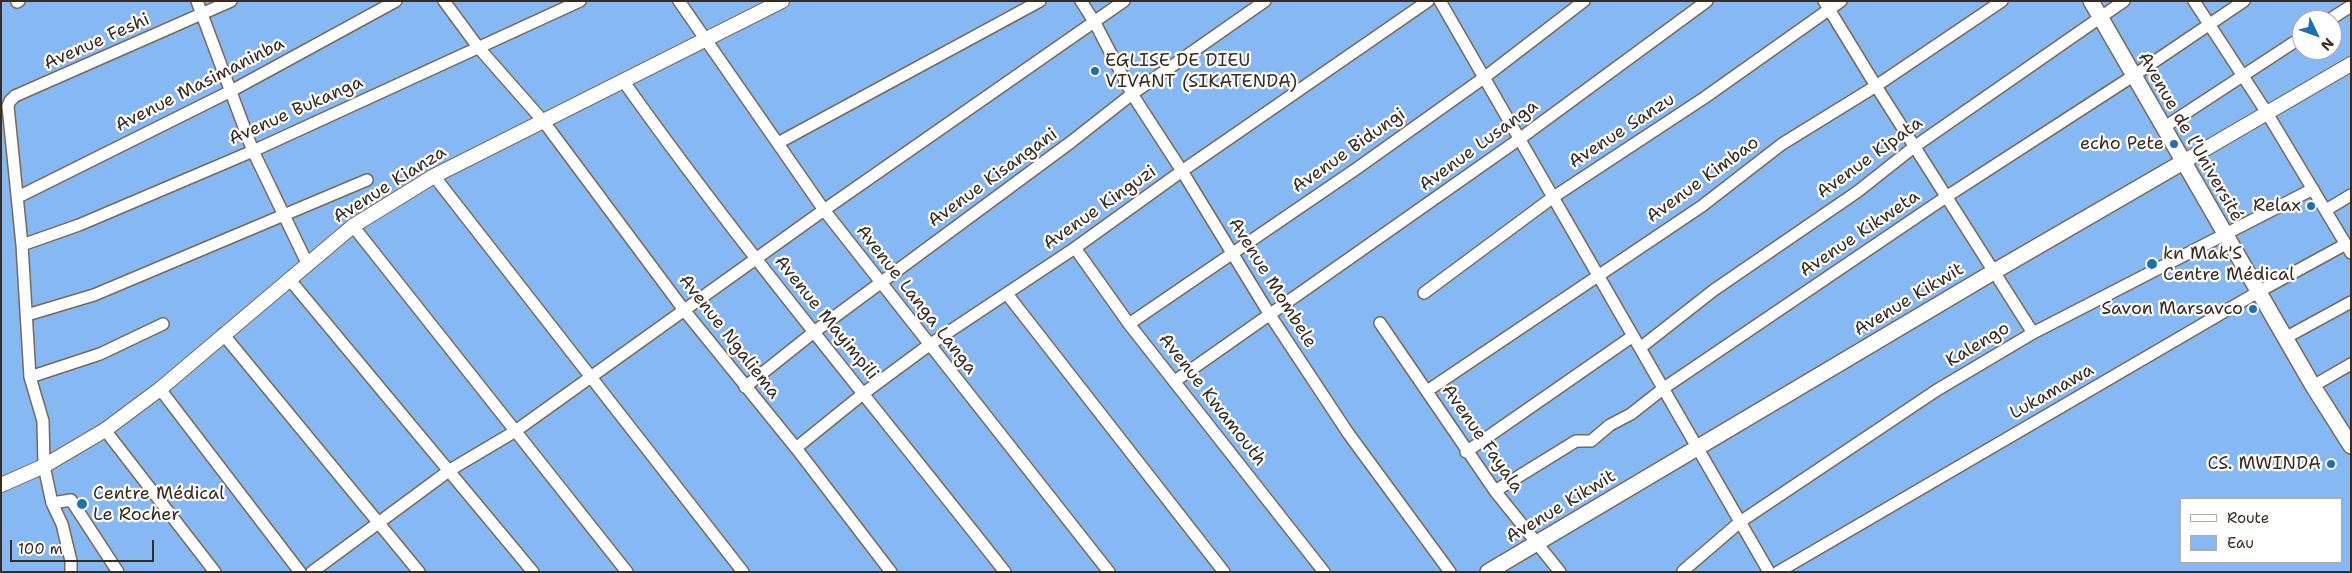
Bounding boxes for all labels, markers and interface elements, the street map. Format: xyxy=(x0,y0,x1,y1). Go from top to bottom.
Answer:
street label: Avenue Feshi xyxy=(41,9,153,75)
north arrow xyxy=(2292,10,2342,60)
street label: Avenue Masimaninba xyxy=(112,33,288,137)
text: N xyxy=(2317,34,2338,55)
street label: Avenue de l’Université xyxy=(2133,48,2247,226)
place label: EGLISE DE DIEU VIVANT (SIKATENDA) xyxy=(1105,50,1297,92)
marker: EGLISE DE DIEU VIVANT (SIKATENDA) xyxy=(1089,65,1101,77)
street label: Avenue Bukanga xyxy=(226,72,366,150)
street label: Avenue Sanzu xyxy=(1565,89,1679,173)
street label: Avenue Lusanga xyxy=(1415,96,1543,196)
street label: Avenue Bidungi xyxy=(1288,104,1410,198)
street label: Avenue Kipata xyxy=(1813,112,1927,204)
street label: Avenue Kisangani xyxy=(924,124,1062,232)
street label: Avenue Kimbao xyxy=(1643,132,1763,228)
place label: echo Pete xyxy=(2080,133,2164,155)
marker: echo Pete xyxy=(2168,138,2180,150)
street label: Avenue Kianza xyxy=(329,142,451,228)
street label: Avenue Kinguzi xyxy=(1039,161,1161,255)
street label: Avenue Kikweta xyxy=(1796,186,1924,282)
place label: Relax xyxy=(2253,195,2301,217)
marker: Relax xyxy=(2305,200,2317,212)
street label: Avenue Mombele xyxy=(1223,214,1321,352)
street label: Avenue Langa Langa xyxy=(851,221,981,379)
place label: kn Mak'S Centre Médical xyxy=(2163,243,2295,286)
street label: Avenue Mayimpili xyxy=(769,252,883,384)
marker: kn Mak'S Centre Médical xyxy=(2145,257,2159,271)
street label: Avenue Kikwit xyxy=(1850,259,1968,341)
street label: Avenue Ngaliema xyxy=(674,270,784,404)
place label: Savon Marsavco xyxy=(2101,298,2243,320)
marker: Savon Marsavco xyxy=(2247,303,2259,315)
street label: Kalengo xyxy=(1942,318,2014,372)
street label: Avenue Kwamouth xyxy=(1154,329,1270,471)
street label: Lukamawa xyxy=(2006,359,2098,425)
street label: Avenue Fayala xyxy=(1437,381,1527,497)
place label: CS. MWINDA xyxy=(2207,453,2321,475)
marker: CS. MWINDA xyxy=(2325,458,2337,470)
street label: Avenue Kikwit xyxy=(1502,466,1620,548)
place label: Centre Médical Le Rocher xyxy=(93,483,225,526)
marker: Centre Médical Le Rocher xyxy=(75,497,89,511)
legend xyxy=(2180,498,2342,563)
text: Route xyxy=(2227,508,2269,528)
scale bar xyxy=(12,530,156,562)
text: Eau xyxy=(2227,533,2254,553)
text: 100 m xyxy=(18,539,63,559)

